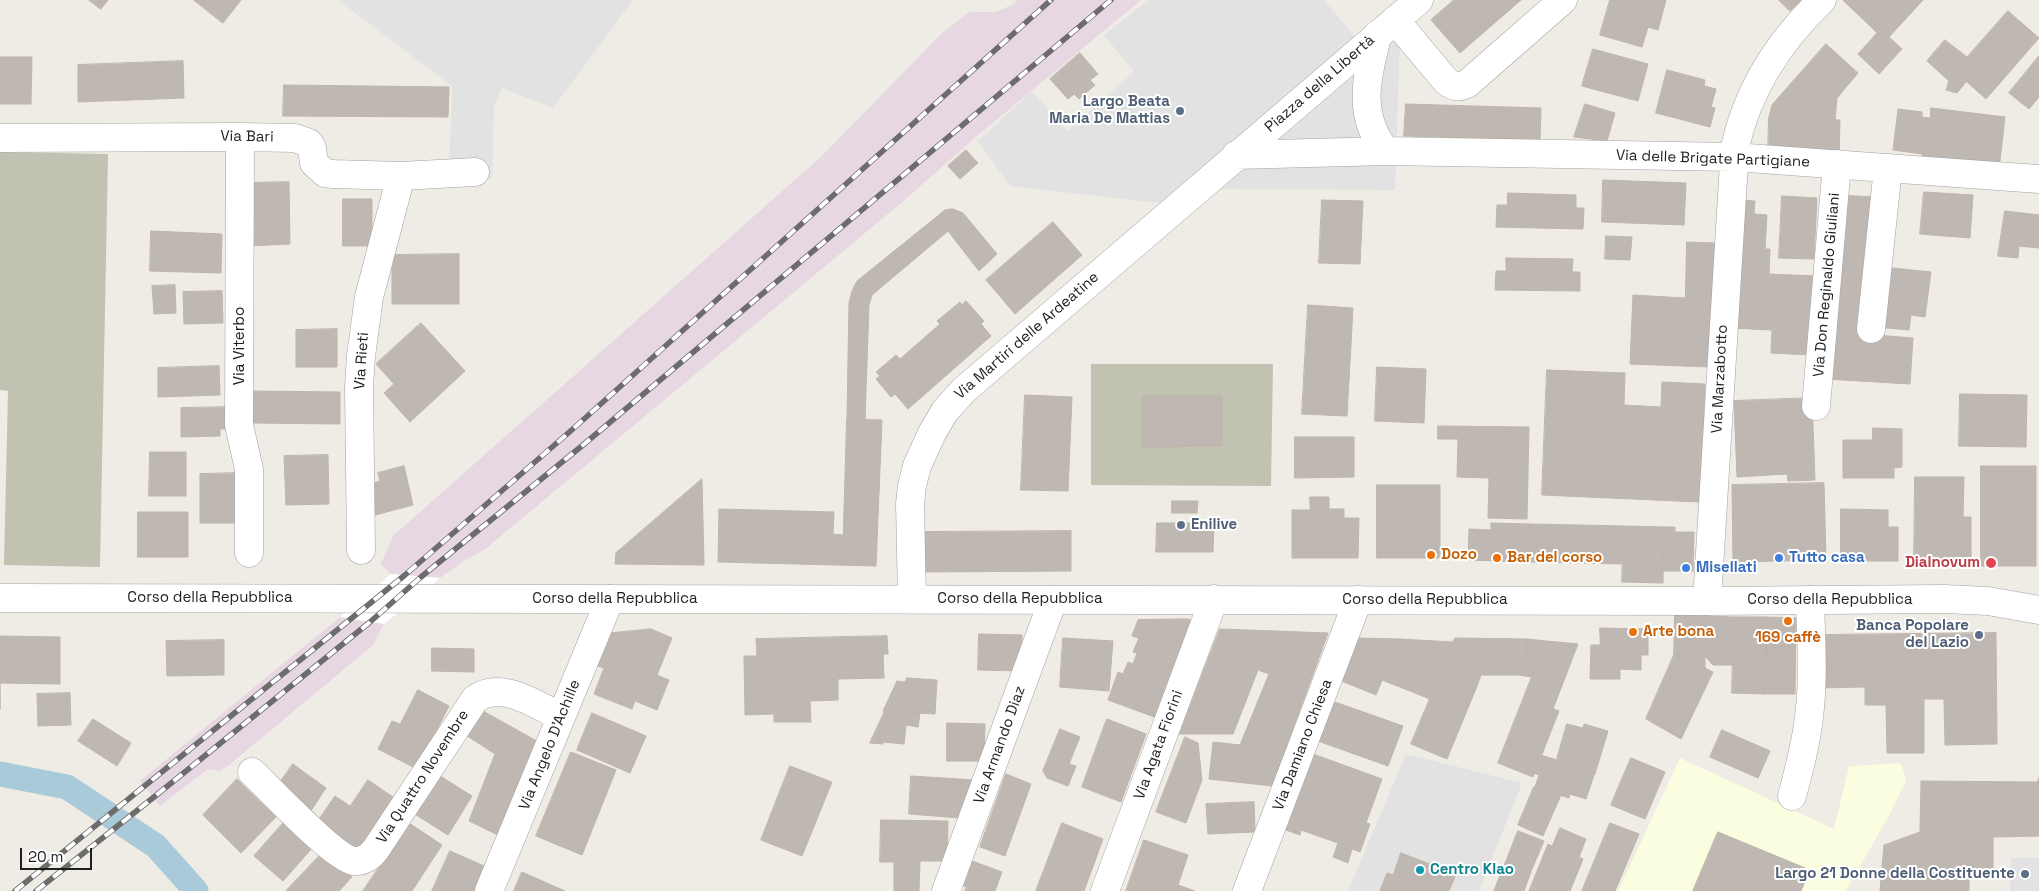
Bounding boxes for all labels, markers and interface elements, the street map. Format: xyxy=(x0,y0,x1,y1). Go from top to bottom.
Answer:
street label: Piazza della Libertà xyxy=(1262,32,1378,136)
place label: Largo Beata Maria De Mattias xyxy=(1049,93,1170,128)
marker: Largo Beata Maria De Mattias xyxy=(1174,105,1186,117)
street label: Via Bari xyxy=(220,128,274,146)
street label: Via delle Brigate Partigiane xyxy=(1616,147,1810,171)
street label: Via Don Reginaldo Giuliani xyxy=(1810,192,1844,378)
street label: Via Martiri delle Ardeatine xyxy=(951,268,1103,404)
street label: Via Viterbo xyxy=(231,307,249,385)
street label: Via Marzabotto xyxy=(1708,324,1732,434)
street label: Via Rieti xyxy=(351,332,373,390)
place label: Enilive xyxy=(1191,516,1237,534)
marker: Enilive xyxy=(1175,519,1187,531)
place label: Dozo xyxy=(1441,546,1477,564)
marker: Dozo xyxy=(1425,549,1437,561)
place label: Bar del corso xyxy=(1507,549,1602,567)
place label: Tutto casa xyxy=(1789,549,1865,567)
marker: Bar del corso xyxy=(1491,552,1503,564)
marker: Tutto casa xyxy=(1773,552,1785,564)
place label: Dialnovum xyxy=(1905,554,1980,572)
marker: Dialnovum xyxy=(1984,556,1998,570)
place label: Misellati xyxy=(1696,559,1757,577)
marker: Misellati xyxy=(1680,562,1692,574)
street label: Corso della Repubblica xyxy=(127,589,293,607)
street label: Corso della Repubblica xyxy=(532,590,698,608)
street label: Corso della Repubblica xyxy=(937,590,1103,608)
street label: Corso della Repubblica xyxy=(1342,591,1508,609)
street label: Corso della Repubblica xyxy=(1747,591,1913,609)
marker: 169 caffè xyxy=(1782,615,1794,627)
place label: Banca Popolare del Lazio xyxy=(1856,617,1969,652)
place label: Arte bona xyxy=(1643,623,1714,641)
marker: Arte bona xyxy=(1627,626,1639,638)
place label: 169 caffè xyxy=(1755,629,1821,647)
marker: Banca Popolare del Lazio xyxy=(1973,629,1985,641)
street label: Via Angelo D'Achille xyxy=(516,677,584,813)
street label: Via Damiano Chiesa xyxy=(1270,677,1336,813)
street label: Via Armando Diaz xyxy=(970,684,1030,806)
street label: Via Agata Fiorini xyxy=(1131,688,1187,802)
street label: Via Quattro Novembre xyxy=(373,707,473,847)
scale bar xyxy=(22,838,95,870)
text: 20 m xyxy=(28,847,63,866)
place label: Centro Klao xyxy=(1430,861,1514,879)
marker: Centro Klao xyxy=(1414,864,1426,876)
place label: Largo 21 Donne della Costituente xyxy=(1775,865,2015,883)
marker: Largo 21 Donne della Costituente xyxy=(2019,868,2031,880)

